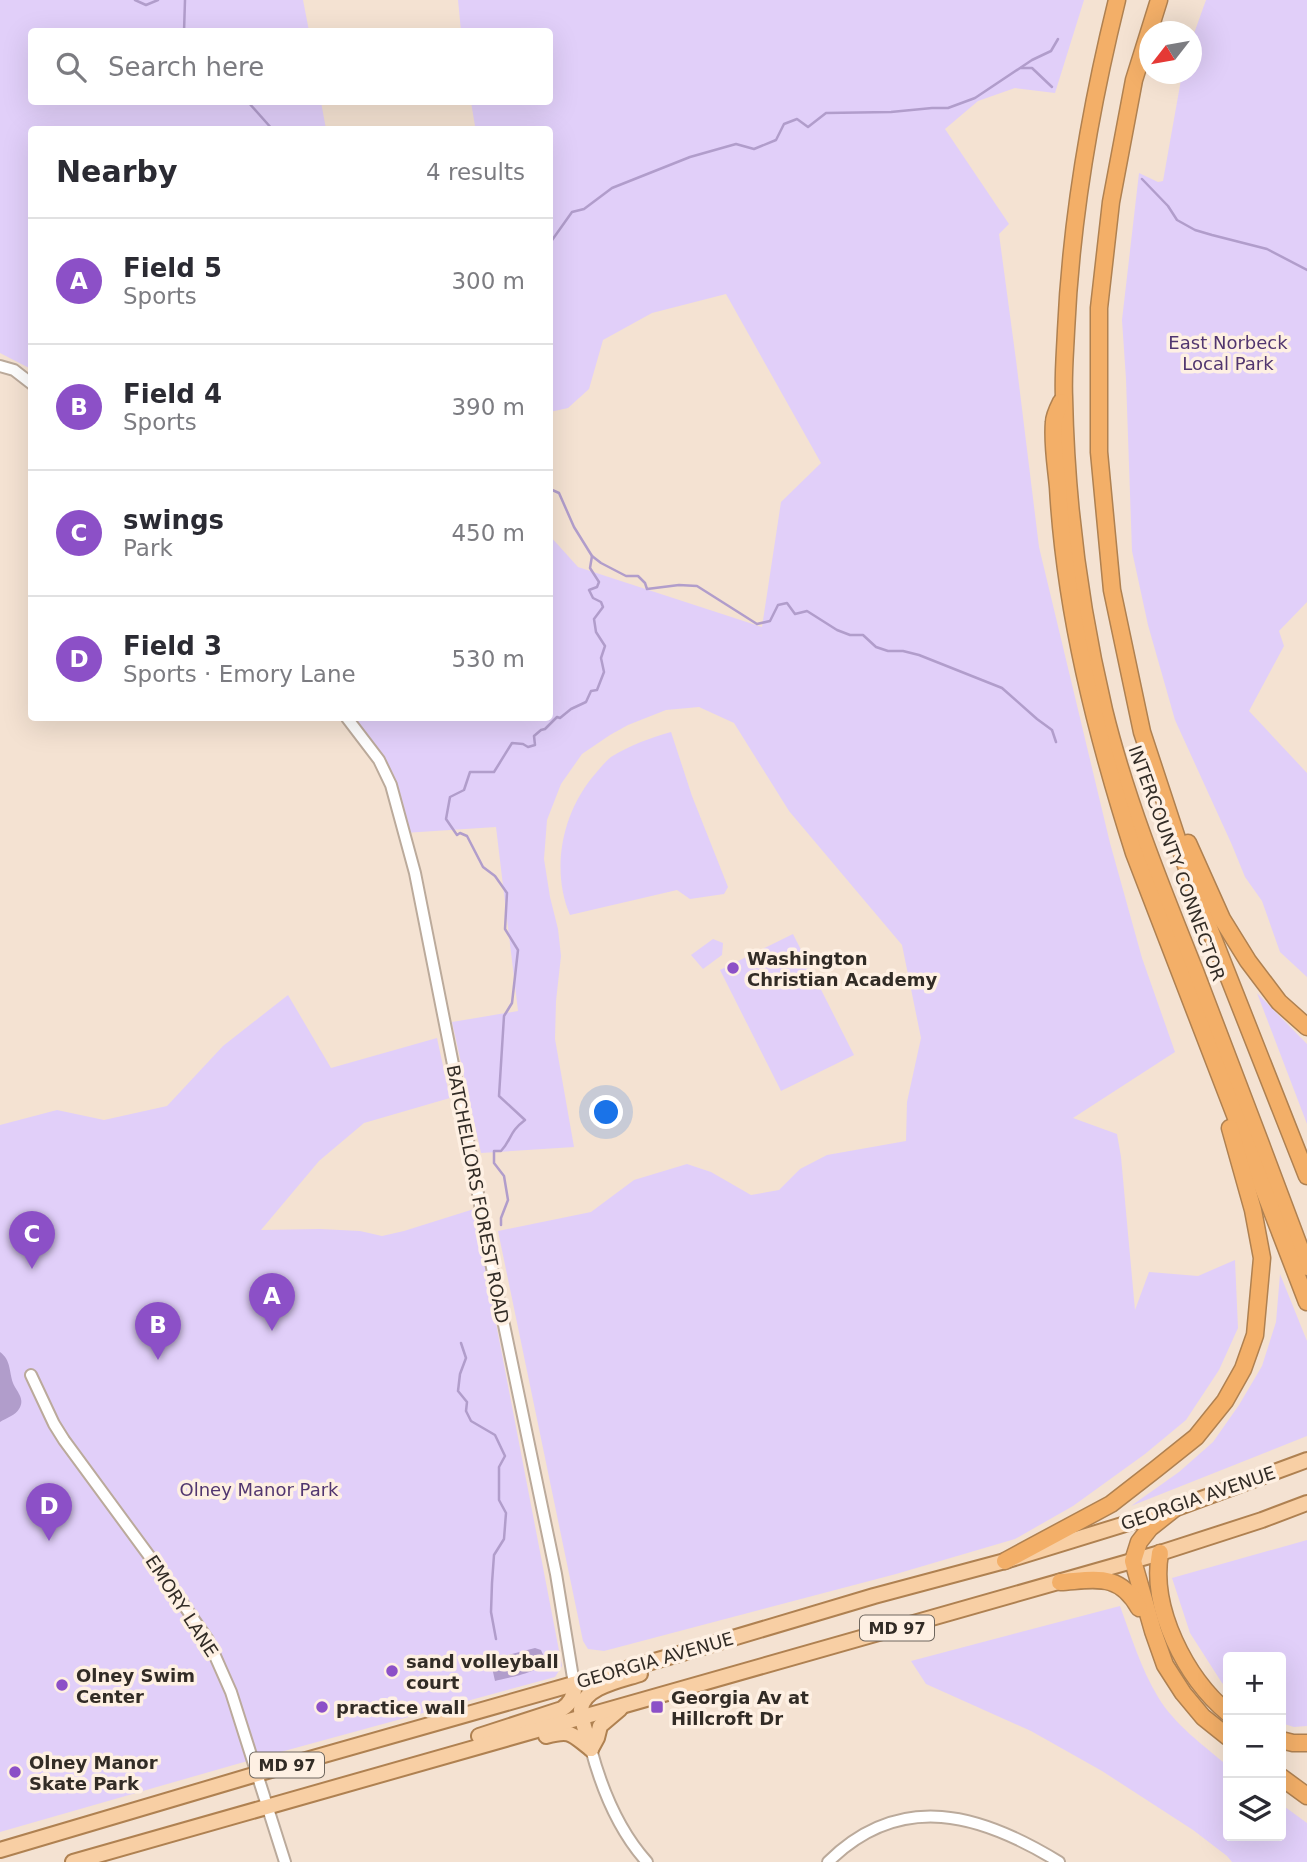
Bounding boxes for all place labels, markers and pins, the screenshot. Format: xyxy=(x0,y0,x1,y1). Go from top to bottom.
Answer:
place label: Washington Christian Academy xyxy=(747,948,937,990)
marker: Washington Christian Academy xyxy=(725,960,741,976)
pin: C xyxy=(9,1211,55,1269)
pin: A xyxy=(249,1273,295,1331)
pin: B xyxy=(135,1302,181,1360)
pin: D xyxy=(26,1483,72,1541)
place label: sand volleyball court xyxy=(406,1651,559,1693)
marker: sand volleyball court xyxy=(384,1663,400,1679)
place label: Olney Swim Center xyxy=(76,1665,195,1707)
marker: Olney Swim Center xyxy=(54,1677,70,1693)
place label: Georgia Av at Hillcroft Dr xyxy=(671,1687,809,1729)
place label: practice wall xyxy=(336,1697,466,1718)
marker: practice wall xyxy=(314,1699,330,1715)
marker: Georgia Av at Hillcroft Dr xyxy=(649,1699,665,1715)
place label: Olney Manor Skate Park xyxy=(29,1752,158,1794)
marker: Olney Manor Skate Park xyxy=(7,1764,23,1780)

